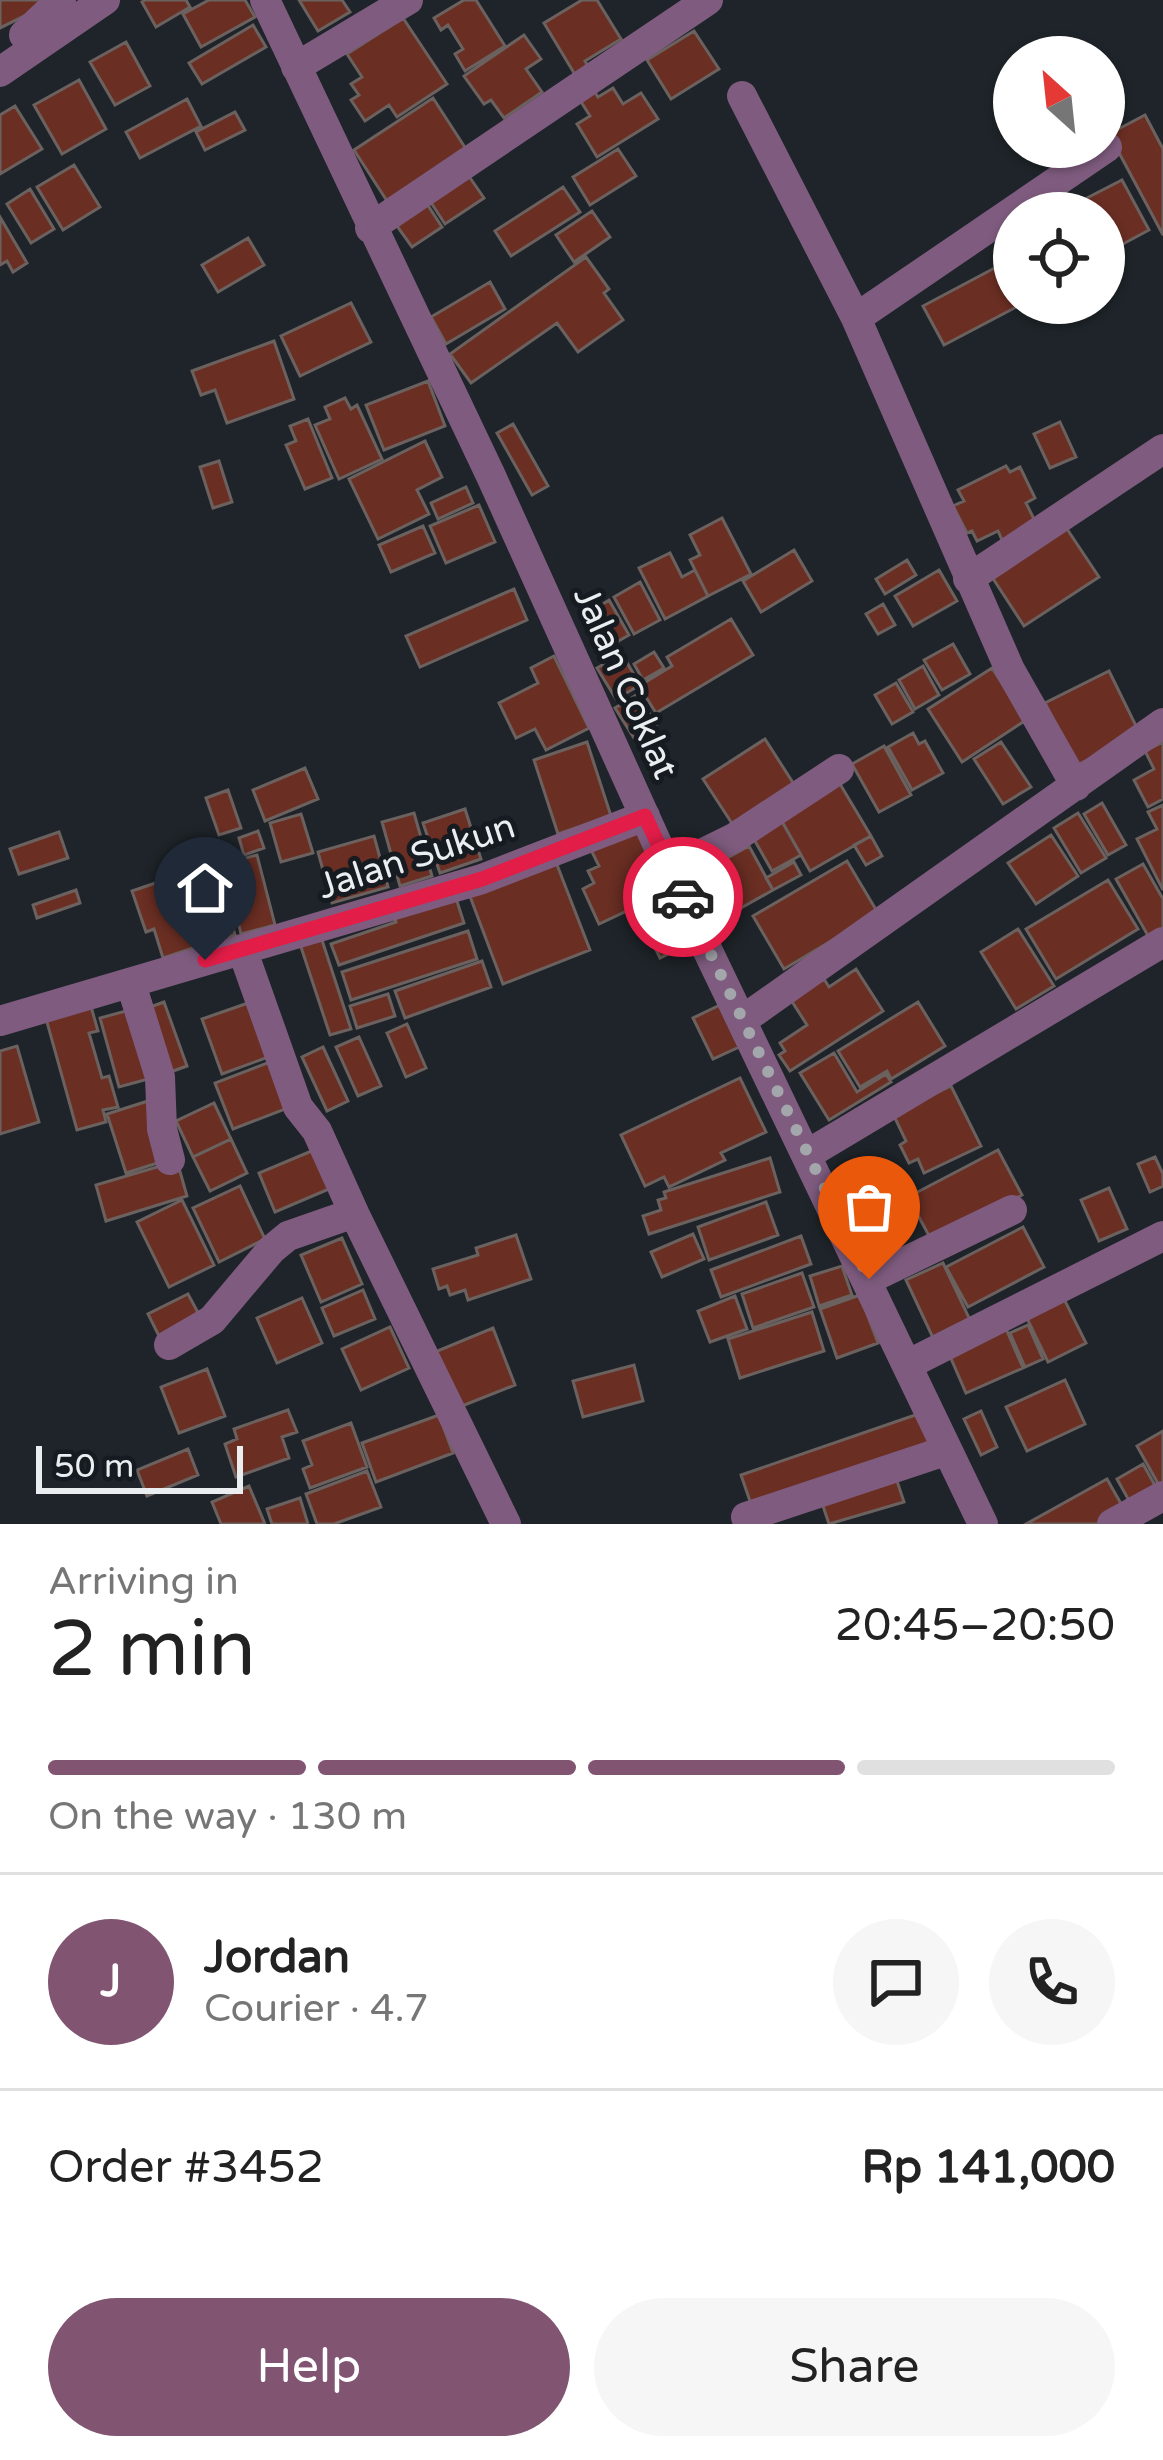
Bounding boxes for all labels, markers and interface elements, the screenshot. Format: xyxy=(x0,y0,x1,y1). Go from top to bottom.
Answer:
north arrow xyxy=(993,36,1125,168)
map controls xyxy=(993,36,1125,324)
button: locate xyxy=(993,192,1125,324)
street label: Jalan Coklat xyxy=(564,580,687,785)
street label: Jalan Sukun xyxy=(312,804,520,909)
pin xyxy=(154,837,256,960)
courier xyxy=(623,837,743,957)
icon: home xyxy=(172,855,238,921)
icon: car xyxy=(650,864,716,930)
pin xyxy=(818,1156,920,1279)
icon: bag xyxy=(836,1174,902,1240)
scale bar xyxy=(36,1440,243,1493)
text: 50 m xyxy=(54,1447,134,1486)
text: Arriving in xyxy=(48,1558,239,1605)
text: 20:45–20:50 xyxy=(835,1599,1115,1653)
text: 2 min xyxy=(48,1603,256,1697)
text: On the way · 130 m xyxy=(48,1793,407,1840)
button: chat xyxy=(833,1919,959,2045)
button: phone xyxy=(989,1919,1115,2045)
text: Jordan xyxy=(204,1931,350,1985)
text: J xyxy=(101,1955,121,2009)
text: Courier · 4.7 xyxy=(204,1985,429,2032)
text: Order #3452 xyxy=(48,2141,324,2195)
text: Rp 141,000 xyxy=(862,2141,1115,2195)
button: Help xyxy=(48,2298,570,2436)
button: Share xyxy=(594,2298,1115,2436)

